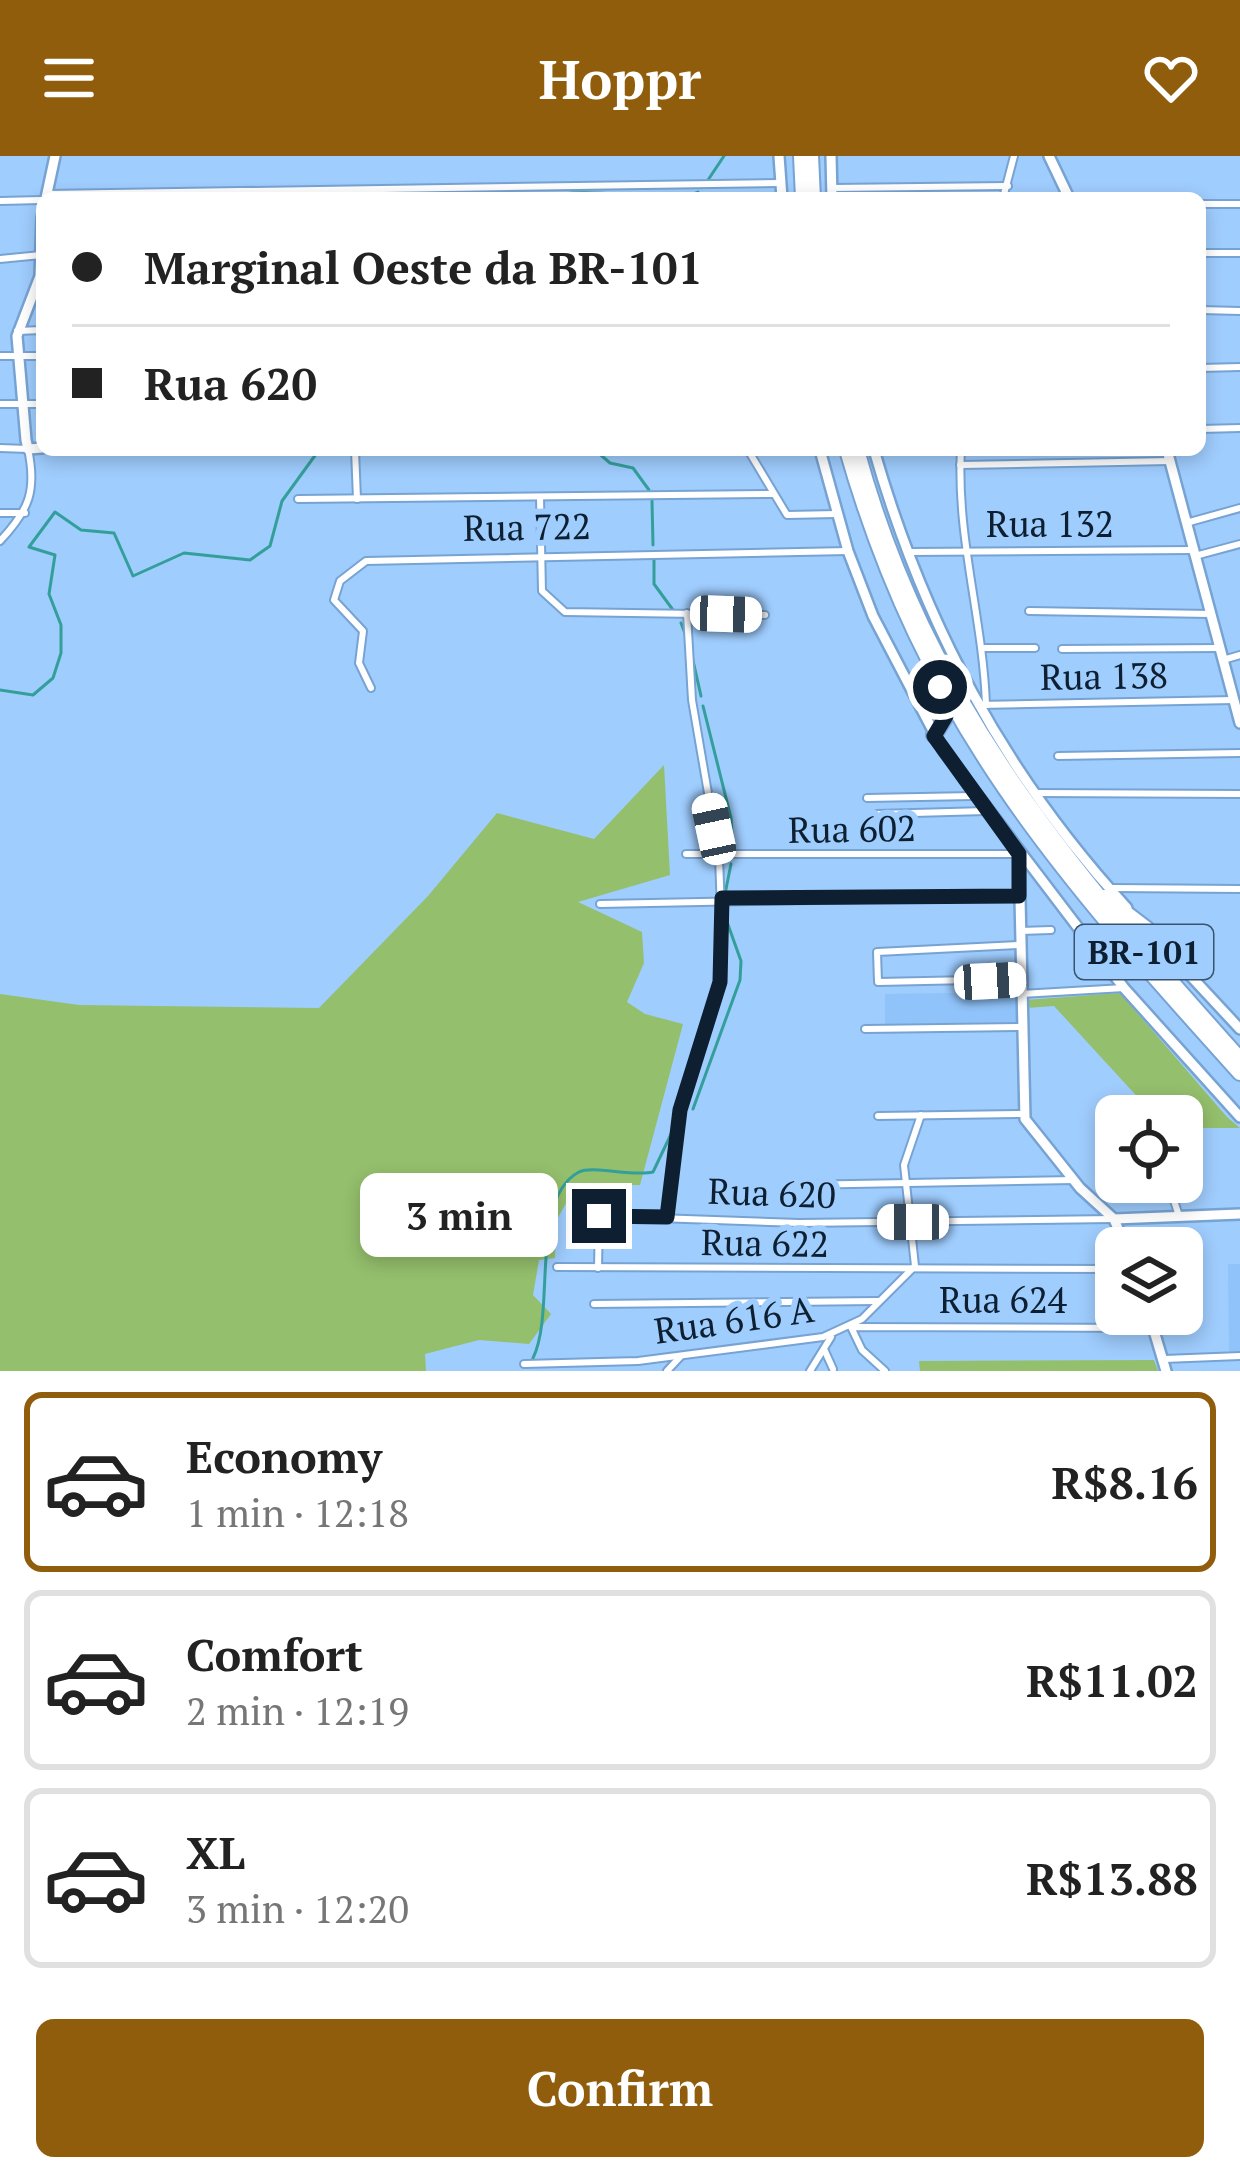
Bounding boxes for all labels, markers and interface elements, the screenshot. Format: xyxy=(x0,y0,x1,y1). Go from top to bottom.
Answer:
text: Hoppr xyxy=(539,43,701,114)
icon: menu xyxy=(36,45,102,111)
icon: heart xyxy=(1138,45,1204,111)
text: Marginal Oeste da BR-101 xyxy=(144,237,703,297)
text: Rua 620 xyxy=(144,353,317,413)
street label: Rua 132 xyxy=(986,500,1114,547)
street label: Rua 722 xyxy=(463,502,591,551)
car xyxy=(689,595,763,633)
street label: Rua 138 xyxy=(1040,651,1168,700)
route start xyxy=(913,660,967,714)
car xyxy=(689,790,739,868)
street label: Rua 602 xyxy=(788,804,916,853)
road number: BR-101 xyxy=(1075,925,1213,979)
car xyxy=(953,961,1027,1001)
map controls xyxy=(1095,1095,1203,1335)
button: locate xyxy=(1095,1095,1203,1203)
street label: Rua 620 xyxy=(707,1167,837,1218)
callout: 3 min xyxy=(359,1174,557,1258)
text: 3 min xyxy=(406,1189,512,1241)
route end xyxy=(572,1189,626,1243)
car xyxy=(877,1204,949,1240)
street label: Rua 622 xyxy=(701,1218,829,1267)
button: layers xyxy=(1095,1227,1203,1335)
street label: Rua 624 xyxy=(939,1276,1068,1323)
street label: Rua 616 A xyxy=(651,1285,817,1354)
text: Economy xyxy=(186,1426,382,1486)
icon: car xyxy=(42,1428,150,1536)
text: R$8.16 xyxy=(1052,1452,1198,1512)
text: 1 min · 12:18 xyxy=(186,1486,409,1538)
text: Comfort xyxy=(186,1624,363,1684)
icon: car xyxy=(42,1626,150,1734)
text: R$11.02 xyxy=(1026,1650,1198,1710)
text: 2 min · 12:19 xyxy=(186,1684,409,1736)
text: XL xyxy=(186,1822,245,1882)
icon: car xyxy=(42,1824,150,1932)
text: R$13.88 xyxy=(1026,1848,1198,1908)
text: 3 min · 12:20 xyxy=(186,1882,409,1934)
button: Confirm xyxy=(36,2019,1204,2157)

